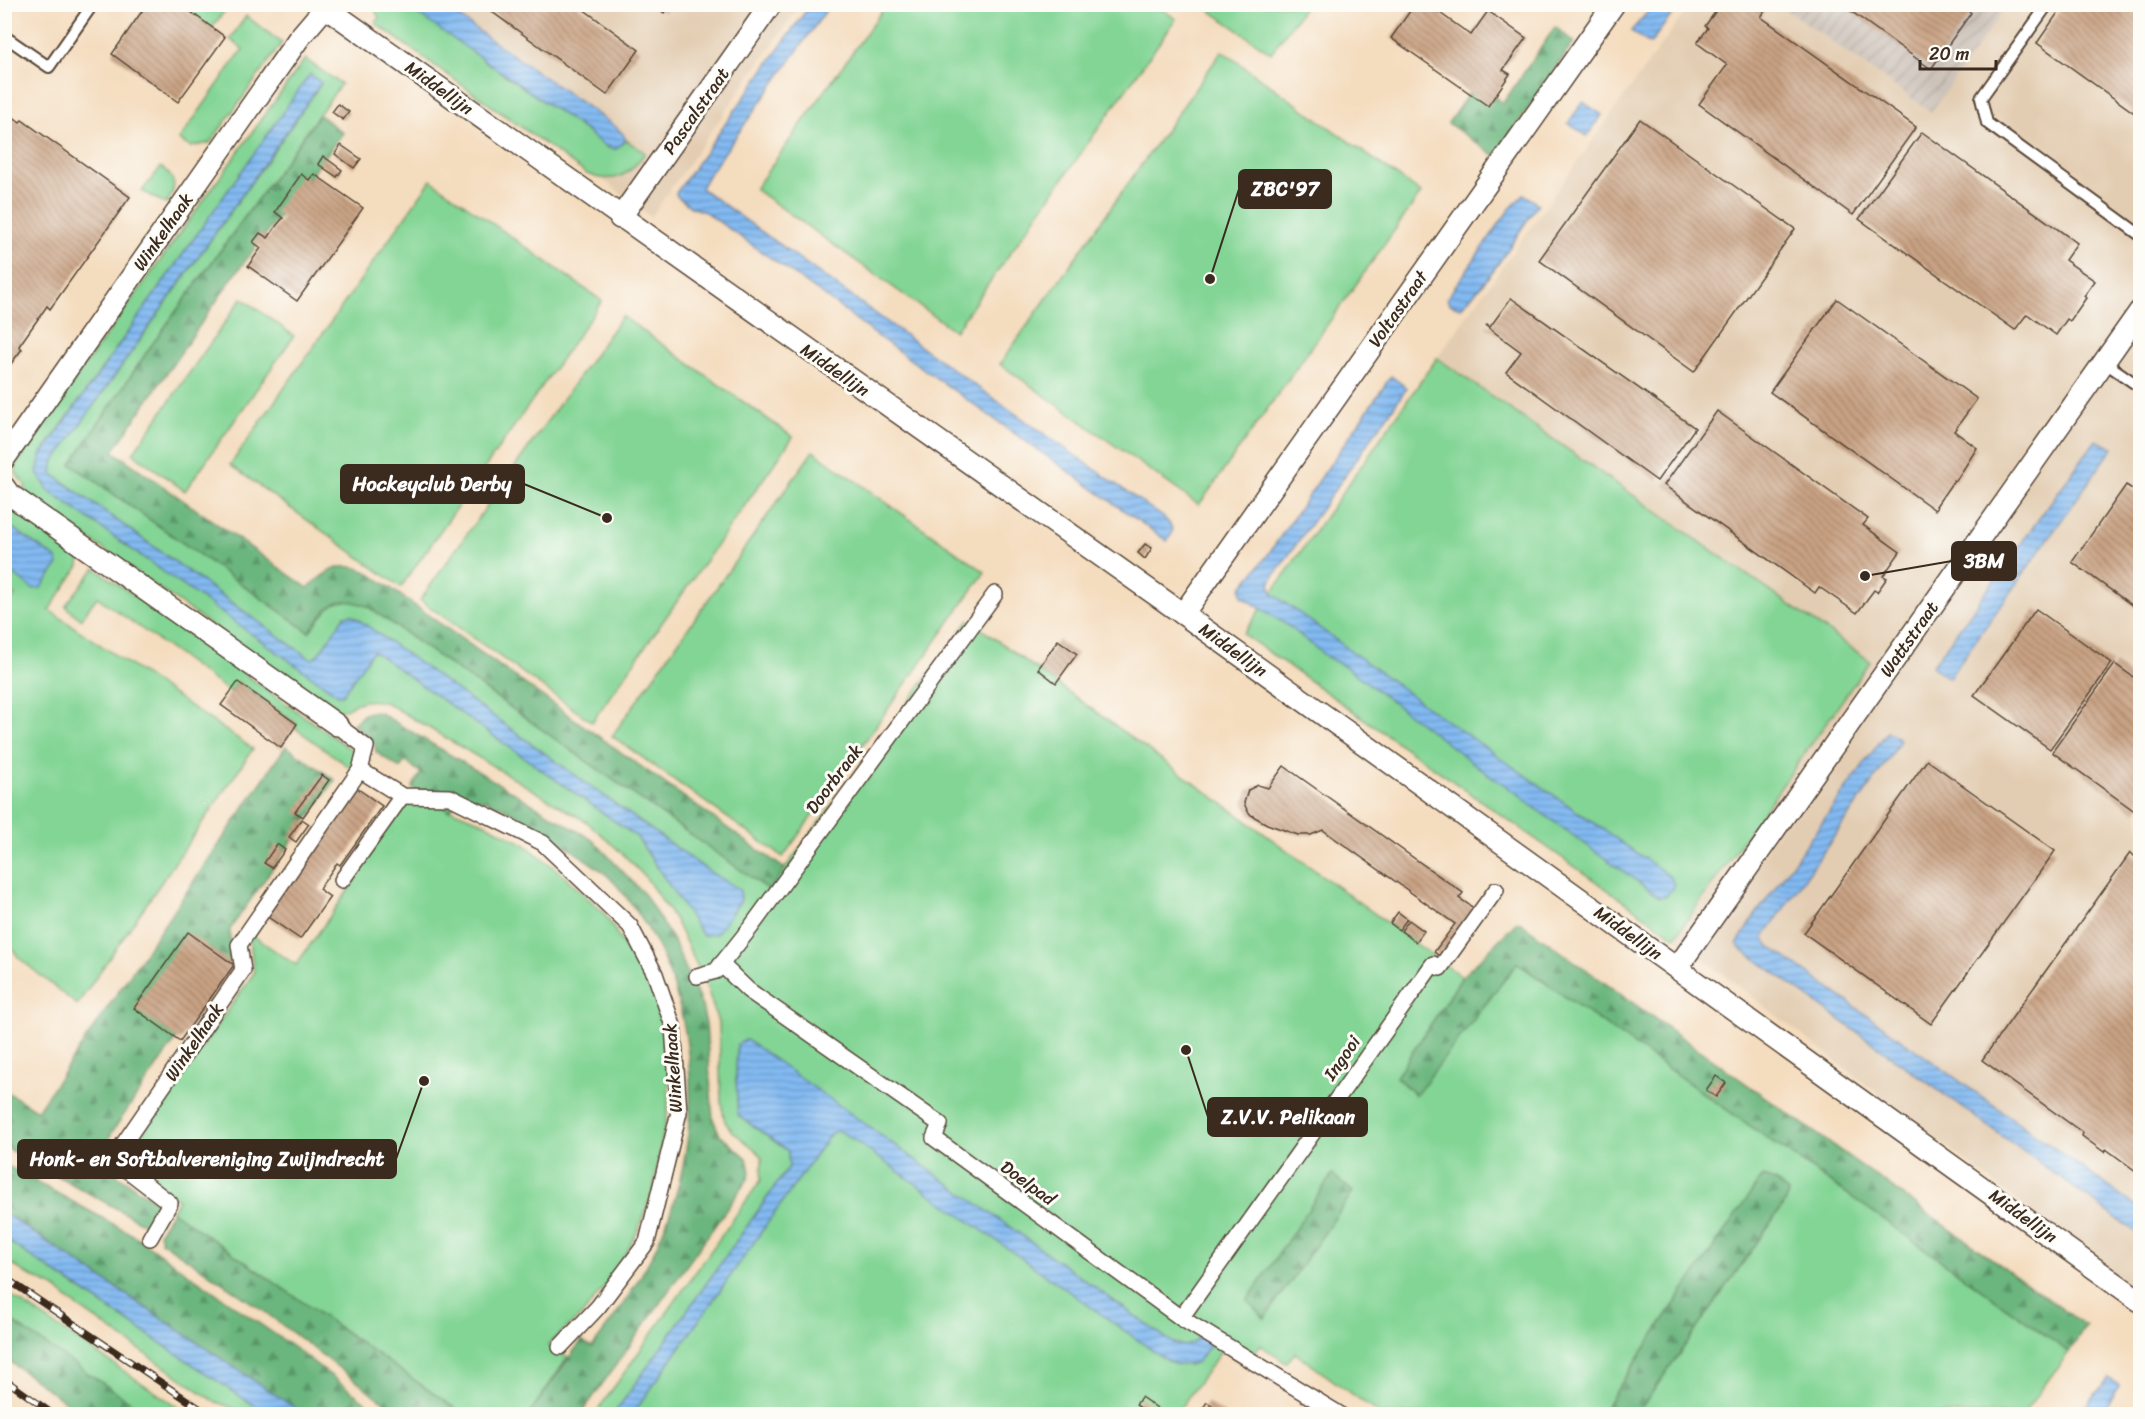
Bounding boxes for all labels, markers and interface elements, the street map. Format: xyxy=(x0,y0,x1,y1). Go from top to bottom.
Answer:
scale bar xyxy=(1920,33,1996,71)
text: 20 m xyxy=(1929,38,1969,70)
street label: Middellijn xyxy=(398,52,480,124)
street label: Pascalstraat xyxy=(654,60,738,161)
callout: ZBC'97 xyxy=(1239,170,1331,208)
text: ZBC'97 xyxy=(1250,172,1321,207)
street label: Winkelhaak xyxy=(124,186,202,278)
street label: Voltastraat xyxy=(1360,263,1437,354)
street label: Middellijn xyxy=(794,334,877,406)
callout: Hockeyclub Derby xyxy=(341,465,524,503)
text: Hockeyclub Derby xyxy=(351,467,512,502)
callout: 3BM xyxy=(1952,542,2016,580)
text: 3BM xyxy=(1963,544,2005,579)
street label: Wattstraat xyxy=(1871,594,1947,684)
street label: Middellijn xyxy=(1192,614,1274,686)
street label: Doorbraak xyxy=(797,737,871,821)
street label: Middellijn xyxy=(1587,897,1669,969)
street label: Winkelhaak xyxy=(156,996,233,1088)
street label: Winkelhaak xyxy=(654,1022,692,1114)
street label: Ingooi xyxy=(1314,1028,1370,1088)
callout: Z.V.V. Pelikaan xyxy=(1208,1098,1367,1136)
text: Z.V.V. Pelikaan xyxy=(1220,1100,1355,1135)
callout: Honk- en Softbalvereniging Zwijndrecht xyxy=(18,1140,396,1178)
text: Honk- en Softbalvereniging Zwijndrecht xyxy=(29,1142,385,1177)
street label: Doelpad xyxy=(993,1152,1064,1215)
street label: Middellijn xyxy=(1982,1180,2064,1252)

